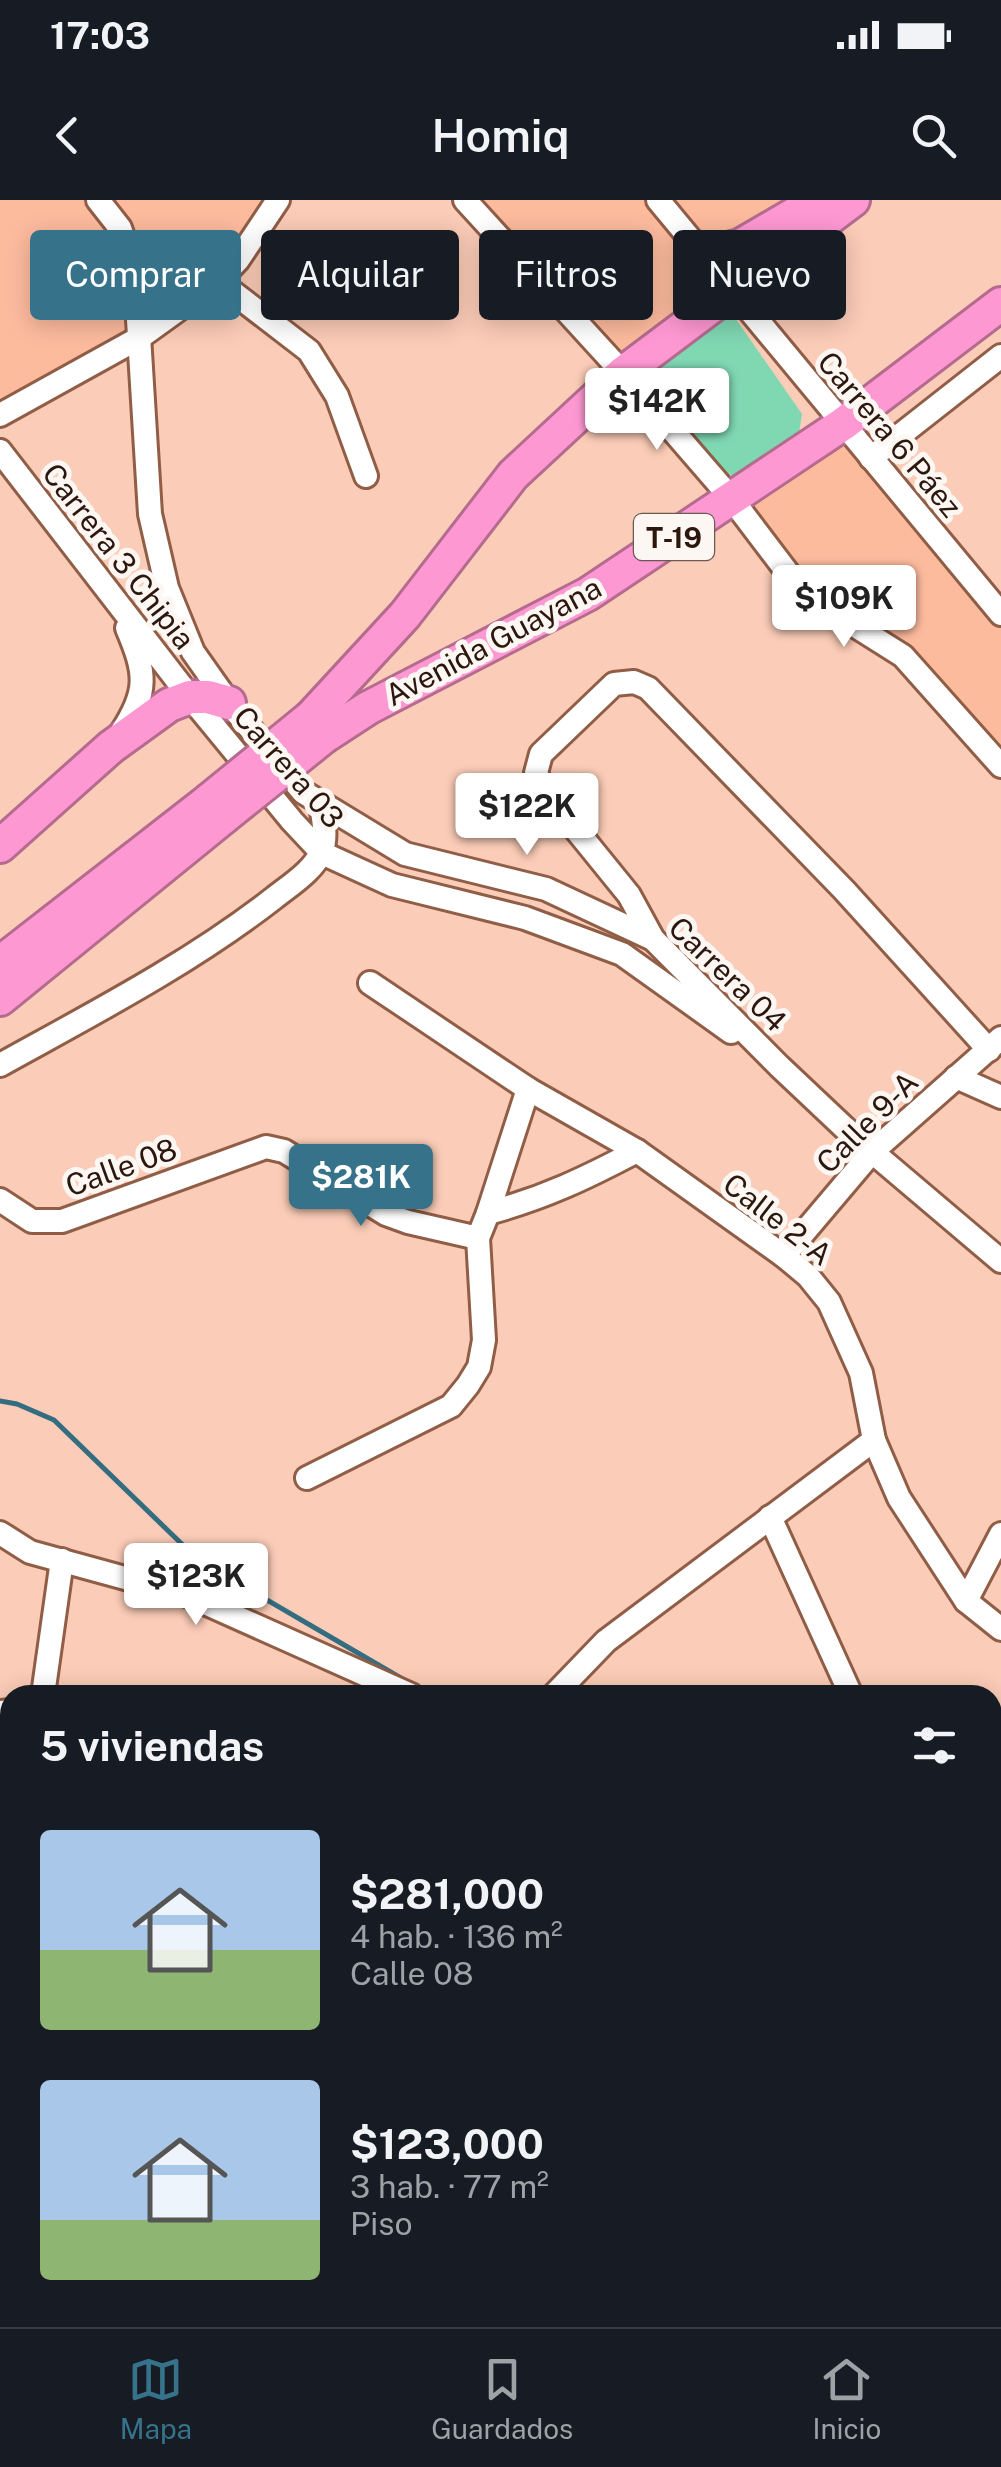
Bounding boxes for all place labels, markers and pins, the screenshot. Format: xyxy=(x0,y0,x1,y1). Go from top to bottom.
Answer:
pin: $142K xyxy=(587,368,727,453)
pin: $109K xyxy=(774,565,914,650)
pin: $122K xyxy=(457,773,597,858)
pin: $281K xyxy=(291,1144,431,1229)
pin: $123K xyxy=(126,1543,266,1628)

